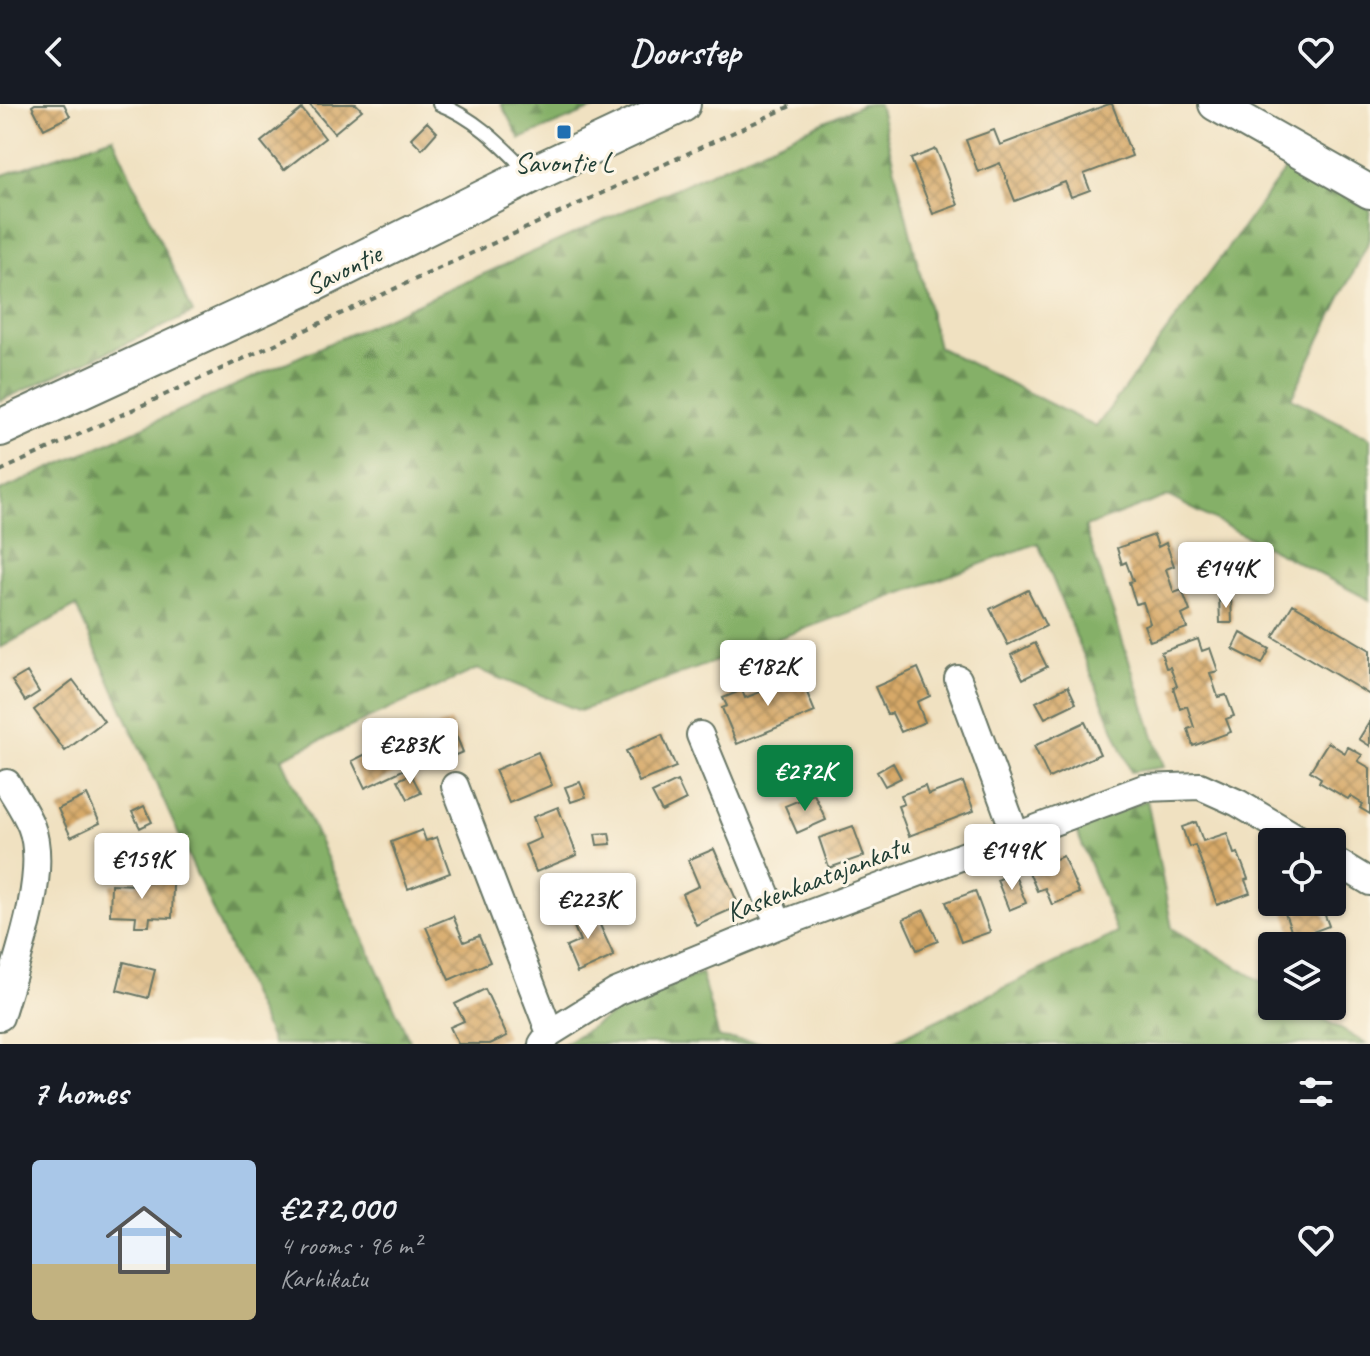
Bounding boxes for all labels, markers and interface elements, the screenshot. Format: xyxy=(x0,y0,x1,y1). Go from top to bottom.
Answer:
text: Doorstep xyxy=(630,29,740,75)
icon: back xyxy=(32,30,76,74)
icon: heart xyxy=(1294,30,1338,74)
marker: Savontie L xyxy=(555,123,573,141)
place label: Savontie L xyxy=(514,145,615,180)
street label: Savontie xyxy=(299,235,389,303)
pin: €144K xyxy=(1170,542,1282,610)
text: €144K xyxy=(1196,551,1256,584)
pin: €182K xyxy=(712,640,824,708)
text: €182K xyxy=(738,649,798,682)
pin: €283K xyxy=(354,718,466,786)
text: €283K xyxy=(380,727,440,760)
pin: €272K xyxy=(749,745,861,813)
text: €272K xyxy=(775,754,835,787)
pin: €149K xyxy=(956,824,1068,892)
street label: Kaskenkaatajankatu xyxy=(721,827,915,929)
map controls xyxy=(1258,828,1346,1020)
button: locate xyxy=(1258,828,1346,916)
pin: €159K xyxy=(86,833,198,901)
text: €149K xyxy=(982,833,1042,866)
text: €159K xyxy=(112,842,172,875)
pin: €223K xyxy=(532,873,644,941)
text: €223K xyxy=(558,882,618,915)
button: layers xyxy=(1258,932,1346,1020)
icon: filters xyxy=(1294,1070,1338,1114)
text: 7 homes xyxy=(32,1071,128,1114)
text: €272,000 xyxy=(280,1186,394,1229)
icon: home xyxy=(96,1192,192,1288)
icon: heart xyxy=(1294,1218,1338,1262)
text: 4 rooms · 96 m² xyxy=(280,1229,421,1262)
text: Karhikatu xyxy=(280,1262,368,1295)

